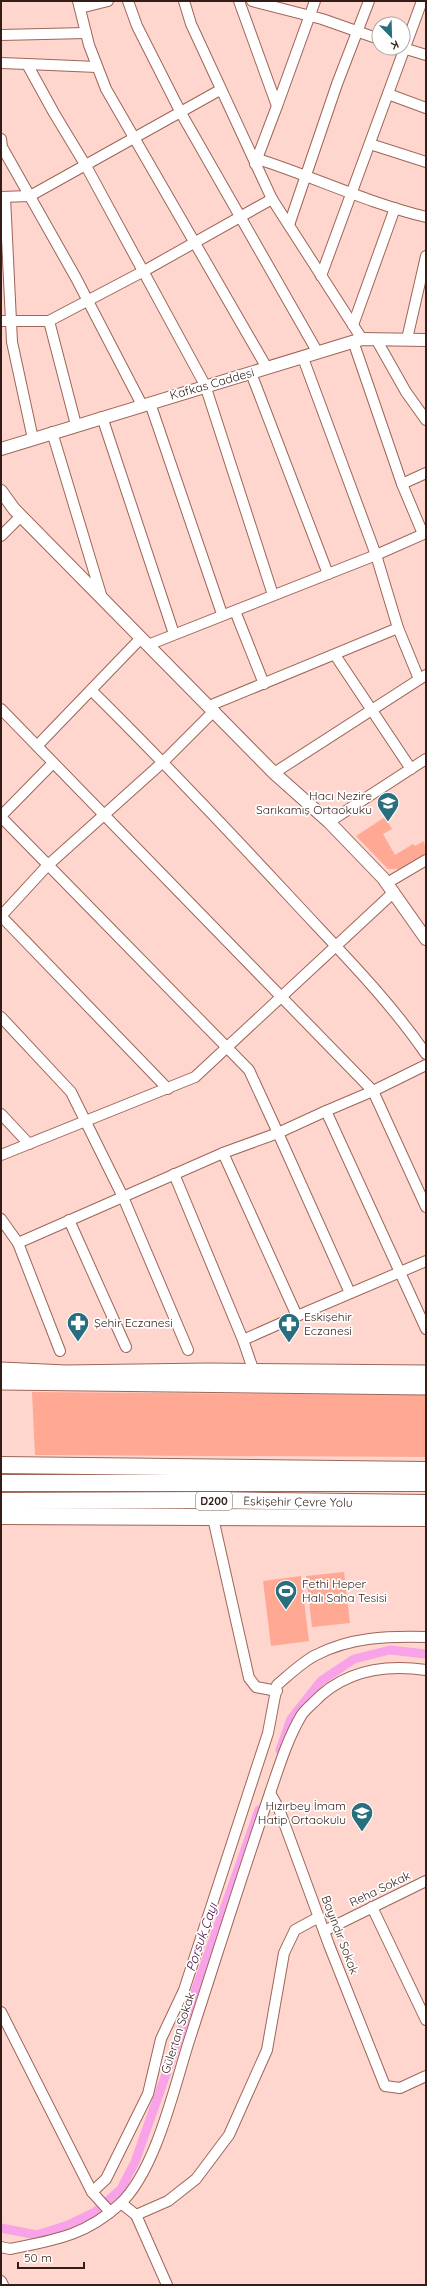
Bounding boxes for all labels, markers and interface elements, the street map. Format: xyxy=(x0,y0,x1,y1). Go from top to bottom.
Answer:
north arrow xyxy=(371,16,411,56)
text: K xyxy=(389,37,401,53)
street label: Kafkas Caddesi xyxy=(168,364,256,403)
place label: Hacı Nezire Sarıkamış Ortaokuku xyxy=(256,788,372,817)
school or university icon: Hacı Nezire Sarıkamış Ortaokuku xyxy=(375,790,401,823)
place label: Eskişehir Eczanesi xyxy=(304,1309,352,1338)
pharmacy icon: Şehir Eczanesi xyxy=(65,1310,91,1343)
pharmacy icon: Eskişehir Eczanesi xyxy=(276,1311,302,1344)
place label: Şehir Eczanesi xyxy=(94,1315,173,1330)
road number: D200 xyxy=(196,1492,232,1510)
street label: Eskişehir Çevre Yolu xyxy=(243,1493,353,1510)
place label: Fethi Heper Halı Saha Tesisi xyxy=(302,1576,387,1605)
sports icon: Fethi Heper Halı Saha Tesisi xyxy=(273,1578,299,1611)
place label: Hızırbey İmam Hatip Ortaokulu xyxy=(258,1798,346,1827)
school or university icon: Hızırbey İmam Hatip Ortaokulu xyxy=(349,1800,375,1833)
street label: Reha Sokak xyxy=(347,1867,413,1910)
street label: Bayındır Sokak xyxy=(319,1893,362,1976)
water label: Porsuk Çayı xyxy=(182,1900,221,1973)
street label: Gülertan Sokak xyxy=(157,1990,198,2076)
scale bar xyxy=(18,2244,84,2270)
text: 50 m xyxy=(24,2250,52,2265)

